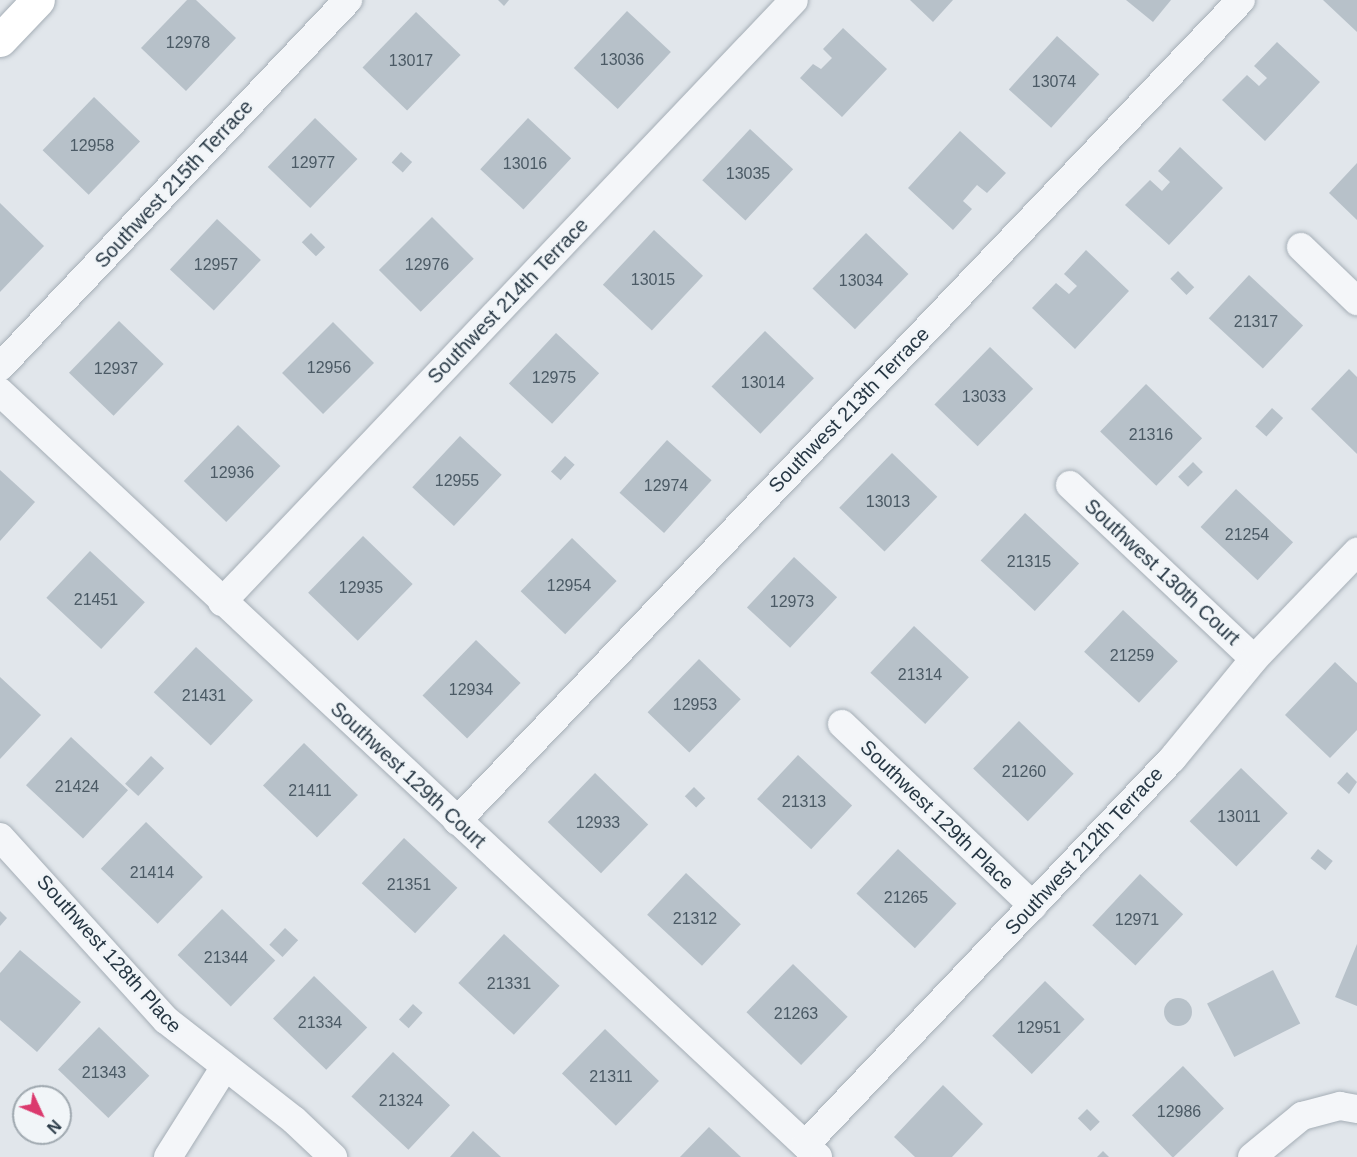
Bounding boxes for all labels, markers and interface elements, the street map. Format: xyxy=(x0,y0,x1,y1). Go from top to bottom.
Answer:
house number: 12978 xyxy=(166,33,210,53)
house number: 13036 xyxy=(600,50,644,70)
house number: 13017 xyxy=(389,51,433,71)
house number: 13074 xyxy=(1032,72,1076,92)
street label: Southwest 215th Terrace xyxy=(90,95,258,273)
house number: 12958 xyxy=(70,136,114,156)
house number: 12977 xyxy=(291,153,335,173)
house number: 13016 xyxy=(503,154,547,174)
house number: 13035 xyxy=(726,164,770,184)
street label: Southwest 214th Terrace xyxy=(423,213,593,389)
house number: 12957 xyxy=(194,255,238,275)
house number: 12976 xyxy=(405,255,449,275)
house number: 13015 xyxy=(631,270,675,290)
house number: 13034 xyxy=(839,271,883,291)
house number: 21317 xyxy=(1234,312,1278,332)
street label: Southwest 213th Terrace xyxy=(764,322,934,498)
house number: 12956 xyxy=(307,358,351,378)
house number: 12937 xyxy=(94,359,138,379)
house number: 12975 xyxy=(532,368,576,388)
house number: 13014 xyxy=(741,373,785,393)
house number: 13033 xyxy=(962,387,1006,407)
house number: 21316 xyxy=(1129,425,1173,445)
house number: 12936 xyxy=(210,463,254,483)
house number: 12955 xyxy=(435,471,479,491)
house number: 12974 xyxy=(644,476,688,496)
house number: 13013 xyxy=(866,492,910,512)
street label: Southwest 130th Court xyxy=(1079,494,1245,650)
house number: 21254 xyxy=(1225,525,1269,545)
house number: 21315 xyxy=(1007,552,1051,572)
house number: 12954 xyxy=(547,576,591,596)
house number: 12935 xyxy=(339,578,383,598)
house number: 21451 xyxy=(74,590,118,610)
house number: 12973 xyxy=(770,592,814,612)
house number: 21259 xyxy=(1110,646,1154,666)
house number: 21314 xyxy=(898,665,942,685)
house number: 12934 xyxy=(449,680,493,700)
house number: 21431 xyxy=(182,686,226,706)
house number: 12953 xyxy=(673,695,717,715)
street label: Southwest 129th Court xyxy=(325,697,491,853)
street label: Southwest 129th Place xyxy=(855,735,1019,895)
street label: Southwest 212th Terrace xyxy=(1000,762,1168,940)
house number: 21260 xyxy=(1002,762,1046,782)
house number: 21424 xyxy=(55,777,99,797)
house number: 21411 xyxy=(288,781,332,801)
house number: 21313 xyxy=(782,792,826,812)
house number: 13011 xyxy=(1217,807,1261,827)
house number: 12933 xyxy=(576,813,620,833)
house number: 21414 xyxy=(130,863,174,883)
street label: Southwest 128th Place xyxy=(32,870,186,1038)
house number: 21351 xyxy=(387,875,431,895)
house number: 21265 xyxy=(884,888,928,908)
house number: 21312 xyxy=(673,909,717,929)
house number: 12971 xyxy=(1115,910,1159,930)
house number: 21344 xyxy=(204,948,248,968)
house number: 21331 xyxy=(487,974,531,994)
house number: 21263 xyxy=(774,1004,818,1024)
house number: 21334 xyxy=(298,1013,342,1033)
house number: 12951 xyxy=(1017,1018,1061,1038)
house number: 21343 xyxy=(82,1063,126,1083)
house number: 21311 xyxy=(589,1067,633,1087)
north arrow xyxy=(12,1085,72,1145)
house number: 21324 xyxy=(379,1091,423,1111)
house number: 12986 xyxy=(1157,1102,1201,1122)
text: N xyxy=(44,1116,64,1137)

